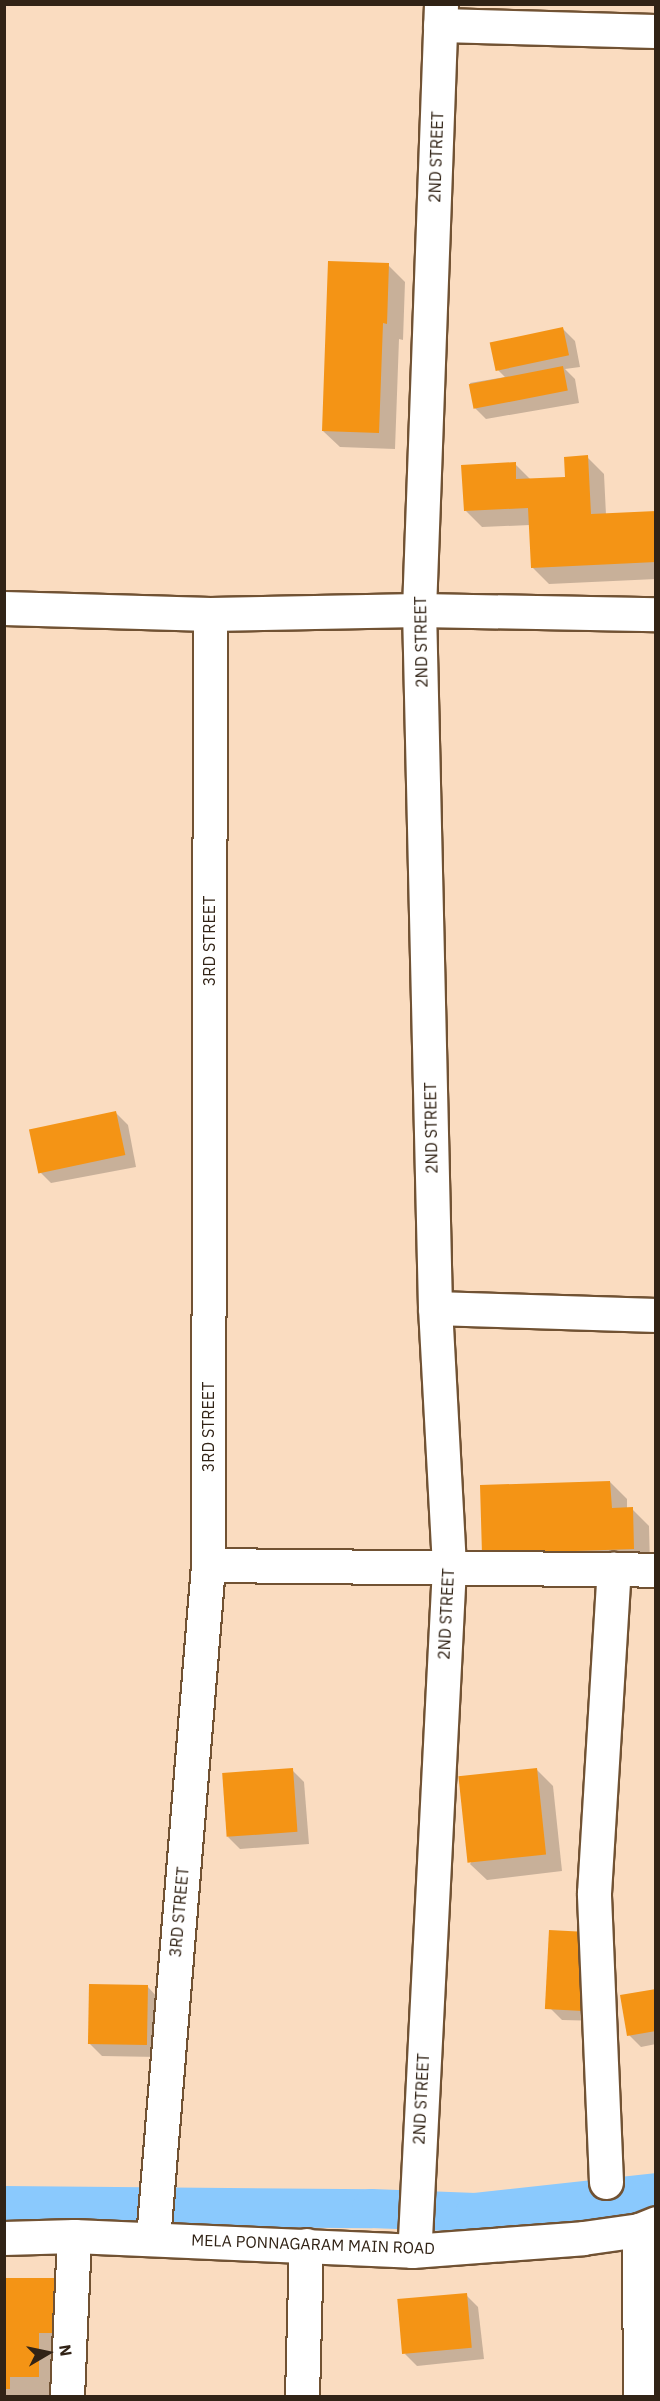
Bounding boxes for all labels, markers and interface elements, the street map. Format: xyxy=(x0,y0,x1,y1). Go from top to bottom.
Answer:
street label: 2ND STREET xyxy=(425,111,447,203)
street label: 2ND STREET xyxy=(411,596,431,688)
street label: 3RD STREET xyxy=(199,896,219,986)
street label: 2ND STREET xyxy=(421,1082,441,1174)
street label: 3RD STREET xyxy=(198,1382,218,1472)
street label: 2ND STREET xyxy=(434,1568,458,1660)
street label: 3RD STREET xyxy=(165,1866,193,1958)
street label: 2ND STREET xyxy=(409,2053,433,2145)
street label: MELA PONNAGARAM MAIN ROAD xyxy=(191,2230,435,2258)
north arrow xyxy=(18,2323,78,2383)
text: N xyxy=(55,2343,77,2357)

